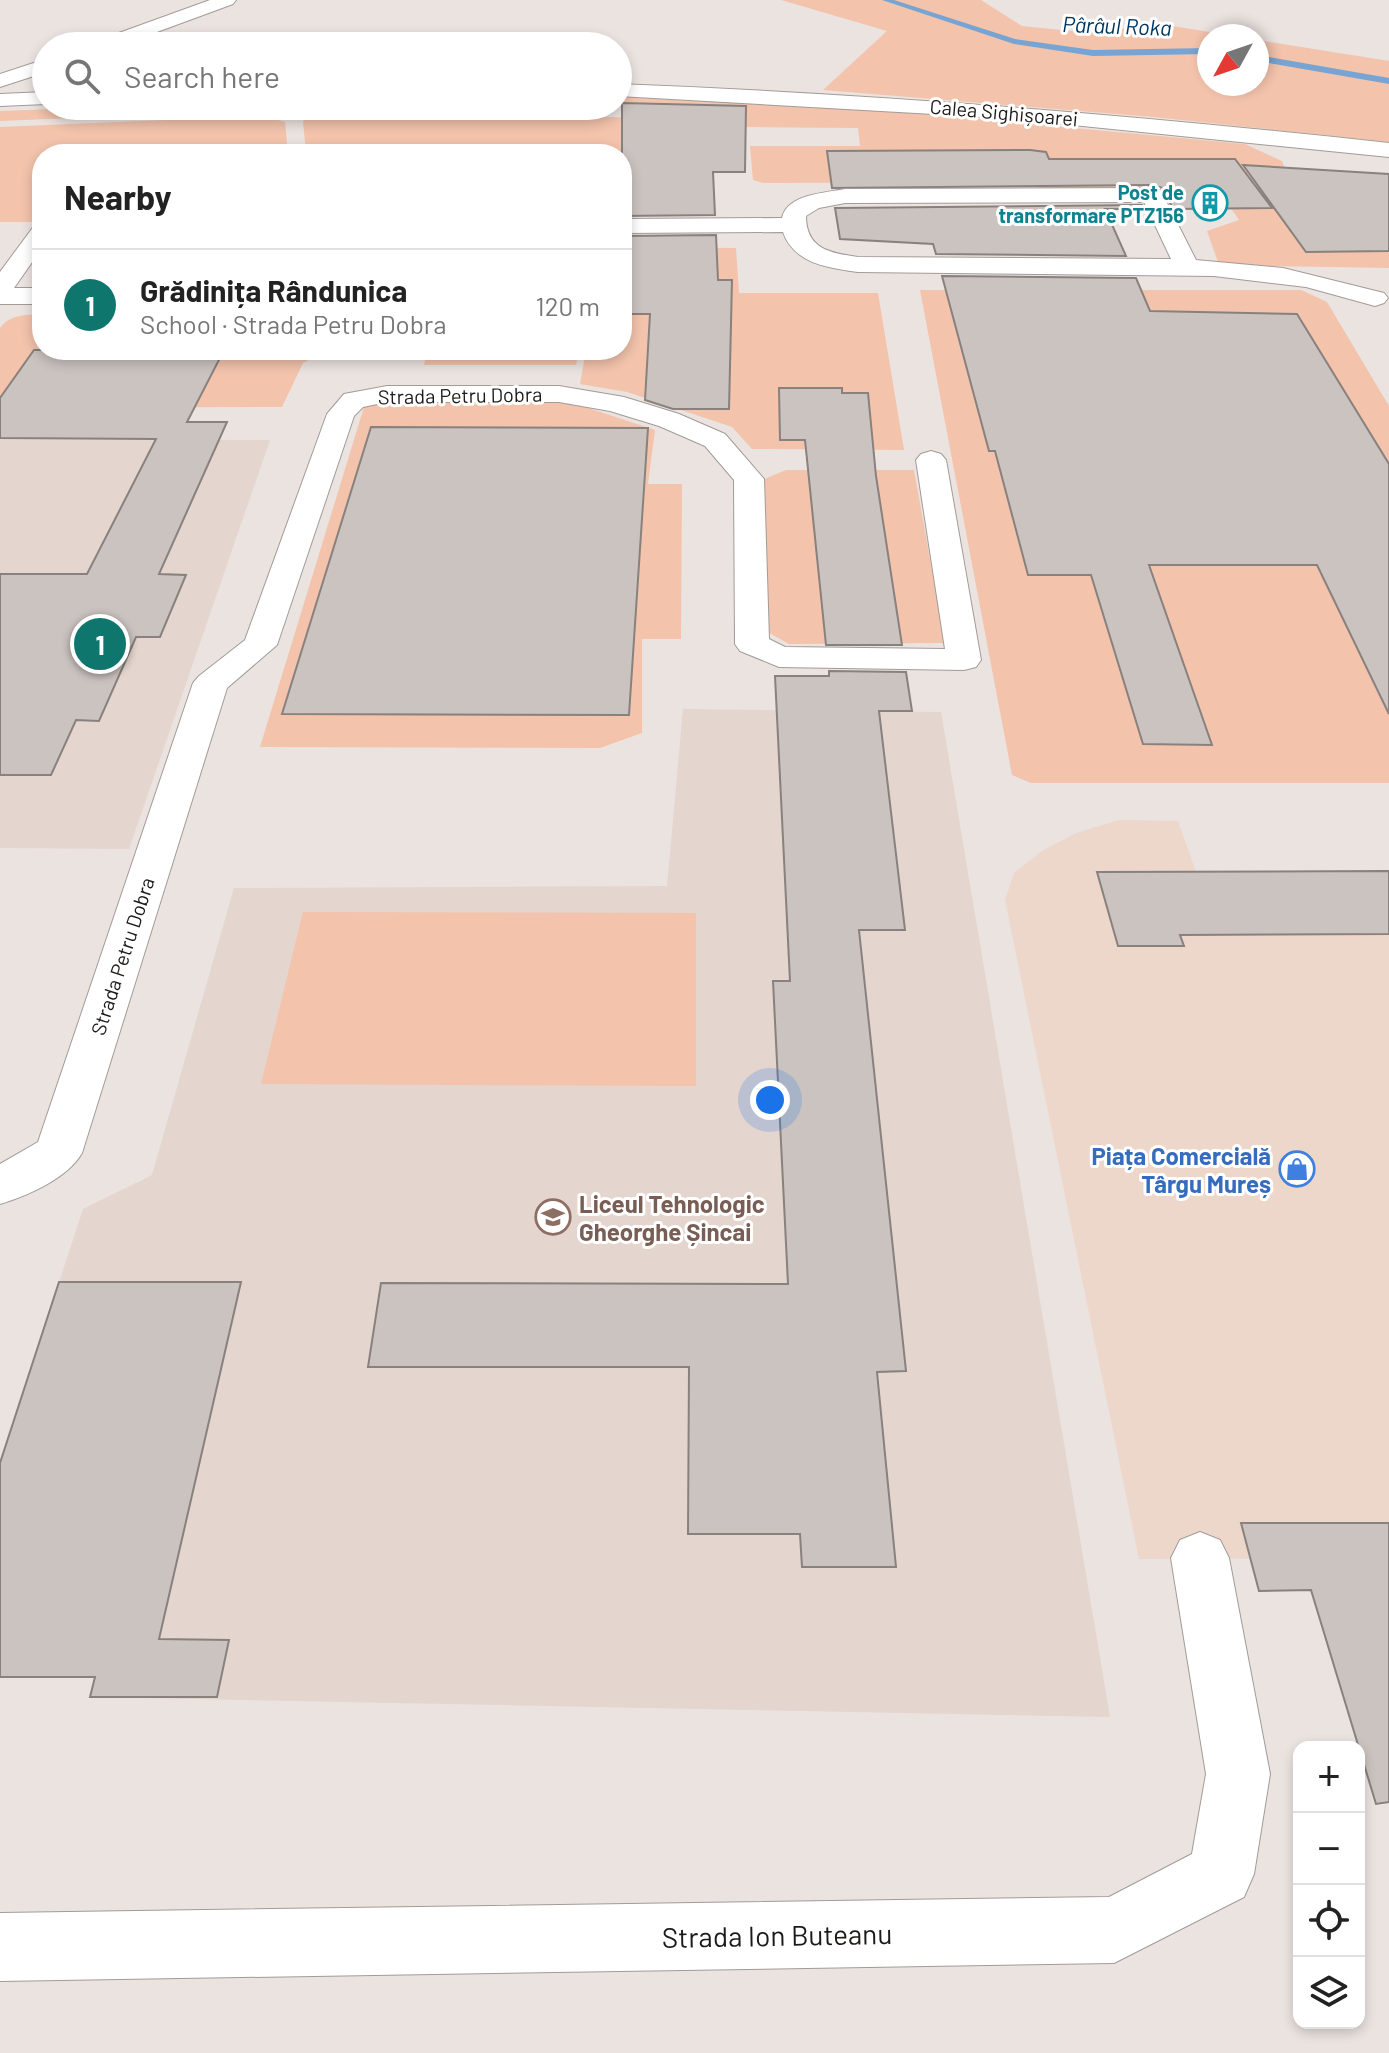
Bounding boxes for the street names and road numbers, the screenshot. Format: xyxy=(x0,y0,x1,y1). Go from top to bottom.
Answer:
street label: Calea Sighișoarei xyxy=(929,94,1079,130)
street label: Strada Petru Dobra xyxy=(378,382,542,408)
street label: Strada Petru Dobra xyxy=(85,874,159,1038)
street label: Strada Ion Buteanu xyxy=(661,1916,893,1954)

